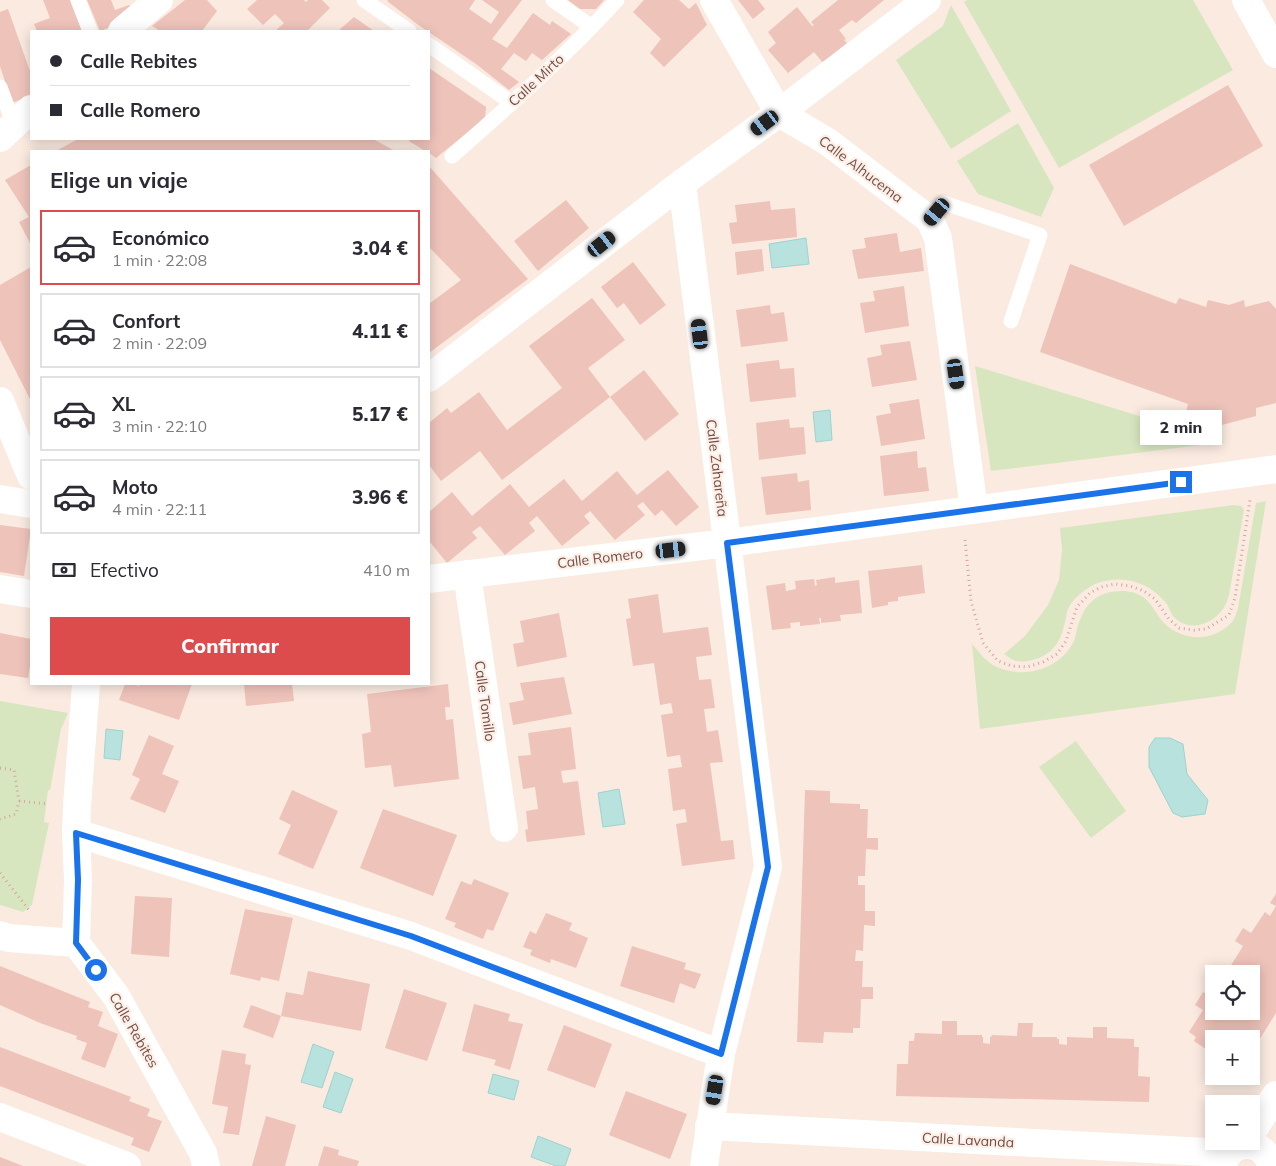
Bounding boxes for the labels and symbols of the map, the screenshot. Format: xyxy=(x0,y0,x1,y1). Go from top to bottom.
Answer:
street label: Calle Mirto xyxy=(505,50,567,110)
car xyxy=(748,108,781,138)
street label: Calle Alhucema xyxy=(815,132,907,206)
car xyxy=(921,196,952,228)
car xyxy=(585,229,618,259)
car xyxy=(690,318,709,350)
car xyxy=(946,358,965,390)
callout: 2 min xyxy=(1140,410,1222,444)
street label: Calle Zahareña xyxy=(702,418,732,518)
route end xyxy=(1170,471,1192,493)
car xyxy=(655,541,686,559)
street label: Calle Romero xyxy=(556,544,644,572)
street label: Calle Tomillo xyxy=(470,659,500,743)
route start xyxy=(85,959,107,981)
street label: Calle Rebites xyxy=(105,989,163,1071)
car xyxy=(705,1074,724,1106)
street label: Calle Lavanda xyxy=(921,1129,1015,1151)

